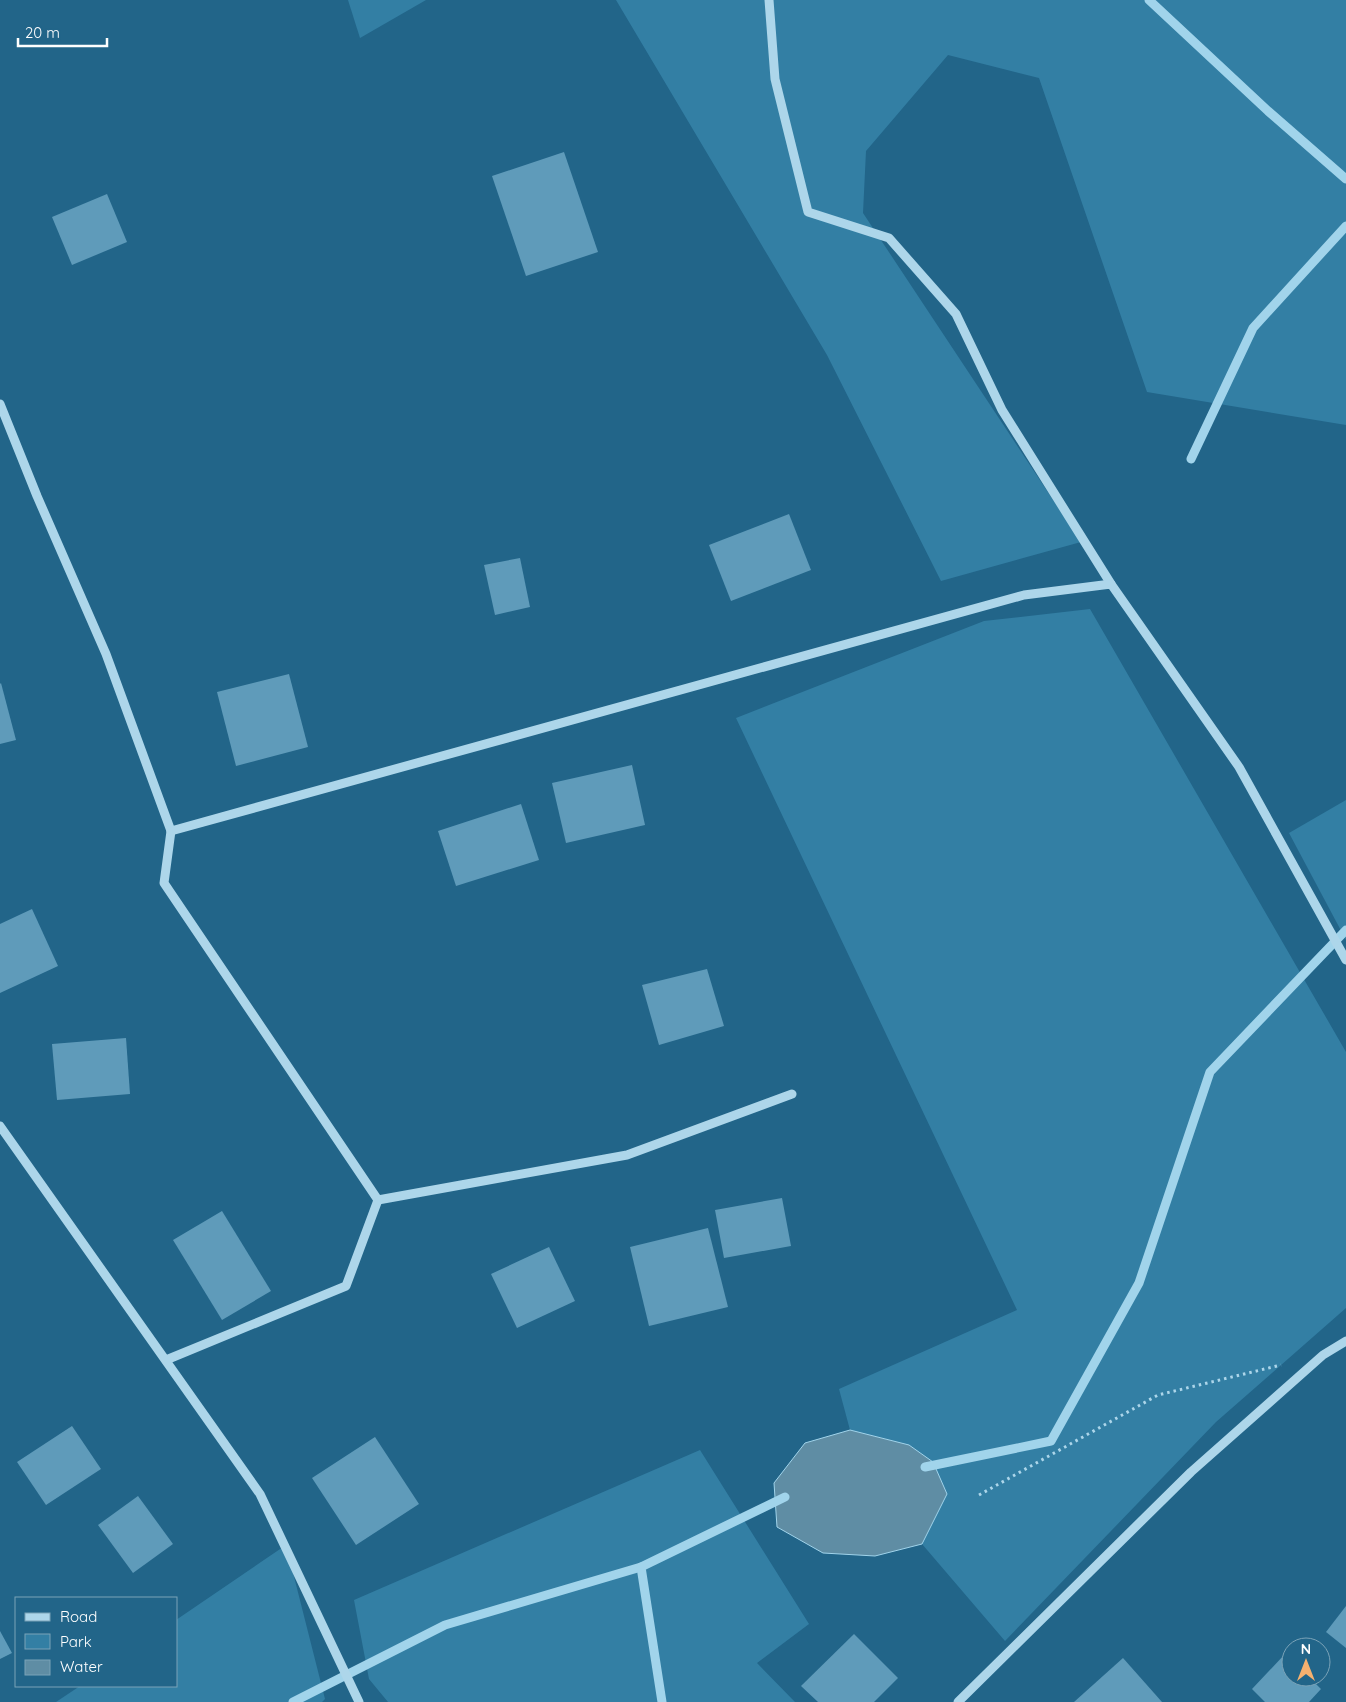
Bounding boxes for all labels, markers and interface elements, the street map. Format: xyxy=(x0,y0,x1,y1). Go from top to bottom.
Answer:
scale bar xyxy=(18,15,106,47)
text: 20 m xyxy=(25,23,60,42)
legend xyxy=(15,1597,178,1687)
text: Road xyxy=(60,1607,97,1626)
text: Park xyxy=(60,1632,92,1651)
north arrow xyxy=(1281,1637,1331,1687)
text: N xyxy=(1301,1640,1311,1658)
text: Water xyxy=(60,1657,103,1676)

